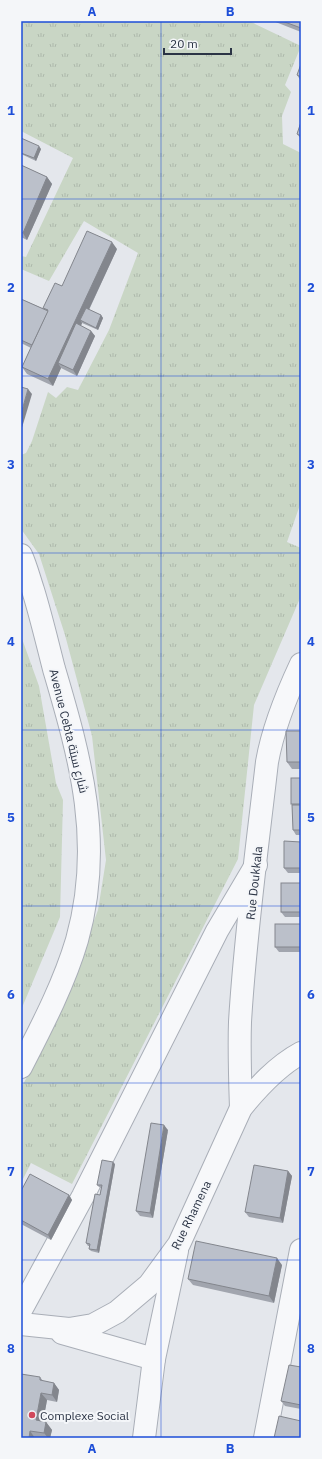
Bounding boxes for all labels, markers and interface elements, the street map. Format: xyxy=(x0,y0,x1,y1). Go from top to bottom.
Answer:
text: A xyxy=(88,3,97,20)
text: B xyxy=(226,3,235,20)
scale bar xyxy=(164,30,231,56)
text: 20 m xyxy=(170,36,198,51)
text: 1 xyxy=(7,102,15,119)
text: 1 xyxy=(307,102,315,119)
text: 2 xyxy=(7,279,15,296)
text: 2 xyxy=(307,279,315,296)
text: 3 xyxy=(7,456,15,473)
text: 3 xyxy=(307,456,315,473)
text: 4 xyxy=(7,633,15,650)
text: 4 xyxy=(307,633,315,650)
street label: Avenue Cebta شارع سبتة xyxy=(45,667,92,795)
text: 5 xyxy=(7,809,15,826)
text: 5 xyxy=(307,809,315,826)
street label: Rue Doukkala xyxy=(243,845,265,921)
text: 6 xyxy=(7,986,15,1003)
text: 6 xyxy=(307,986,315,1003)
text: 7 xyxy=(7,1163,15,1180)
text: 7 xyxy=(307,1163,315,1180)
street label: Rue Rhamena xyxy=(168,1177,214,1252)
text: 8 xyxy=(7,1340,15,1357)
text: 8 xyxy=(307,1340,315,1357)
place label: Complexe Social xyxy=(40,1408,129,1423)
marker: Complexe Social xyxy=(27,1410,37,1420)
text: A xyxy=(88,1440,97,1457)
text: B xyxy=(226,1440,235,1457)

